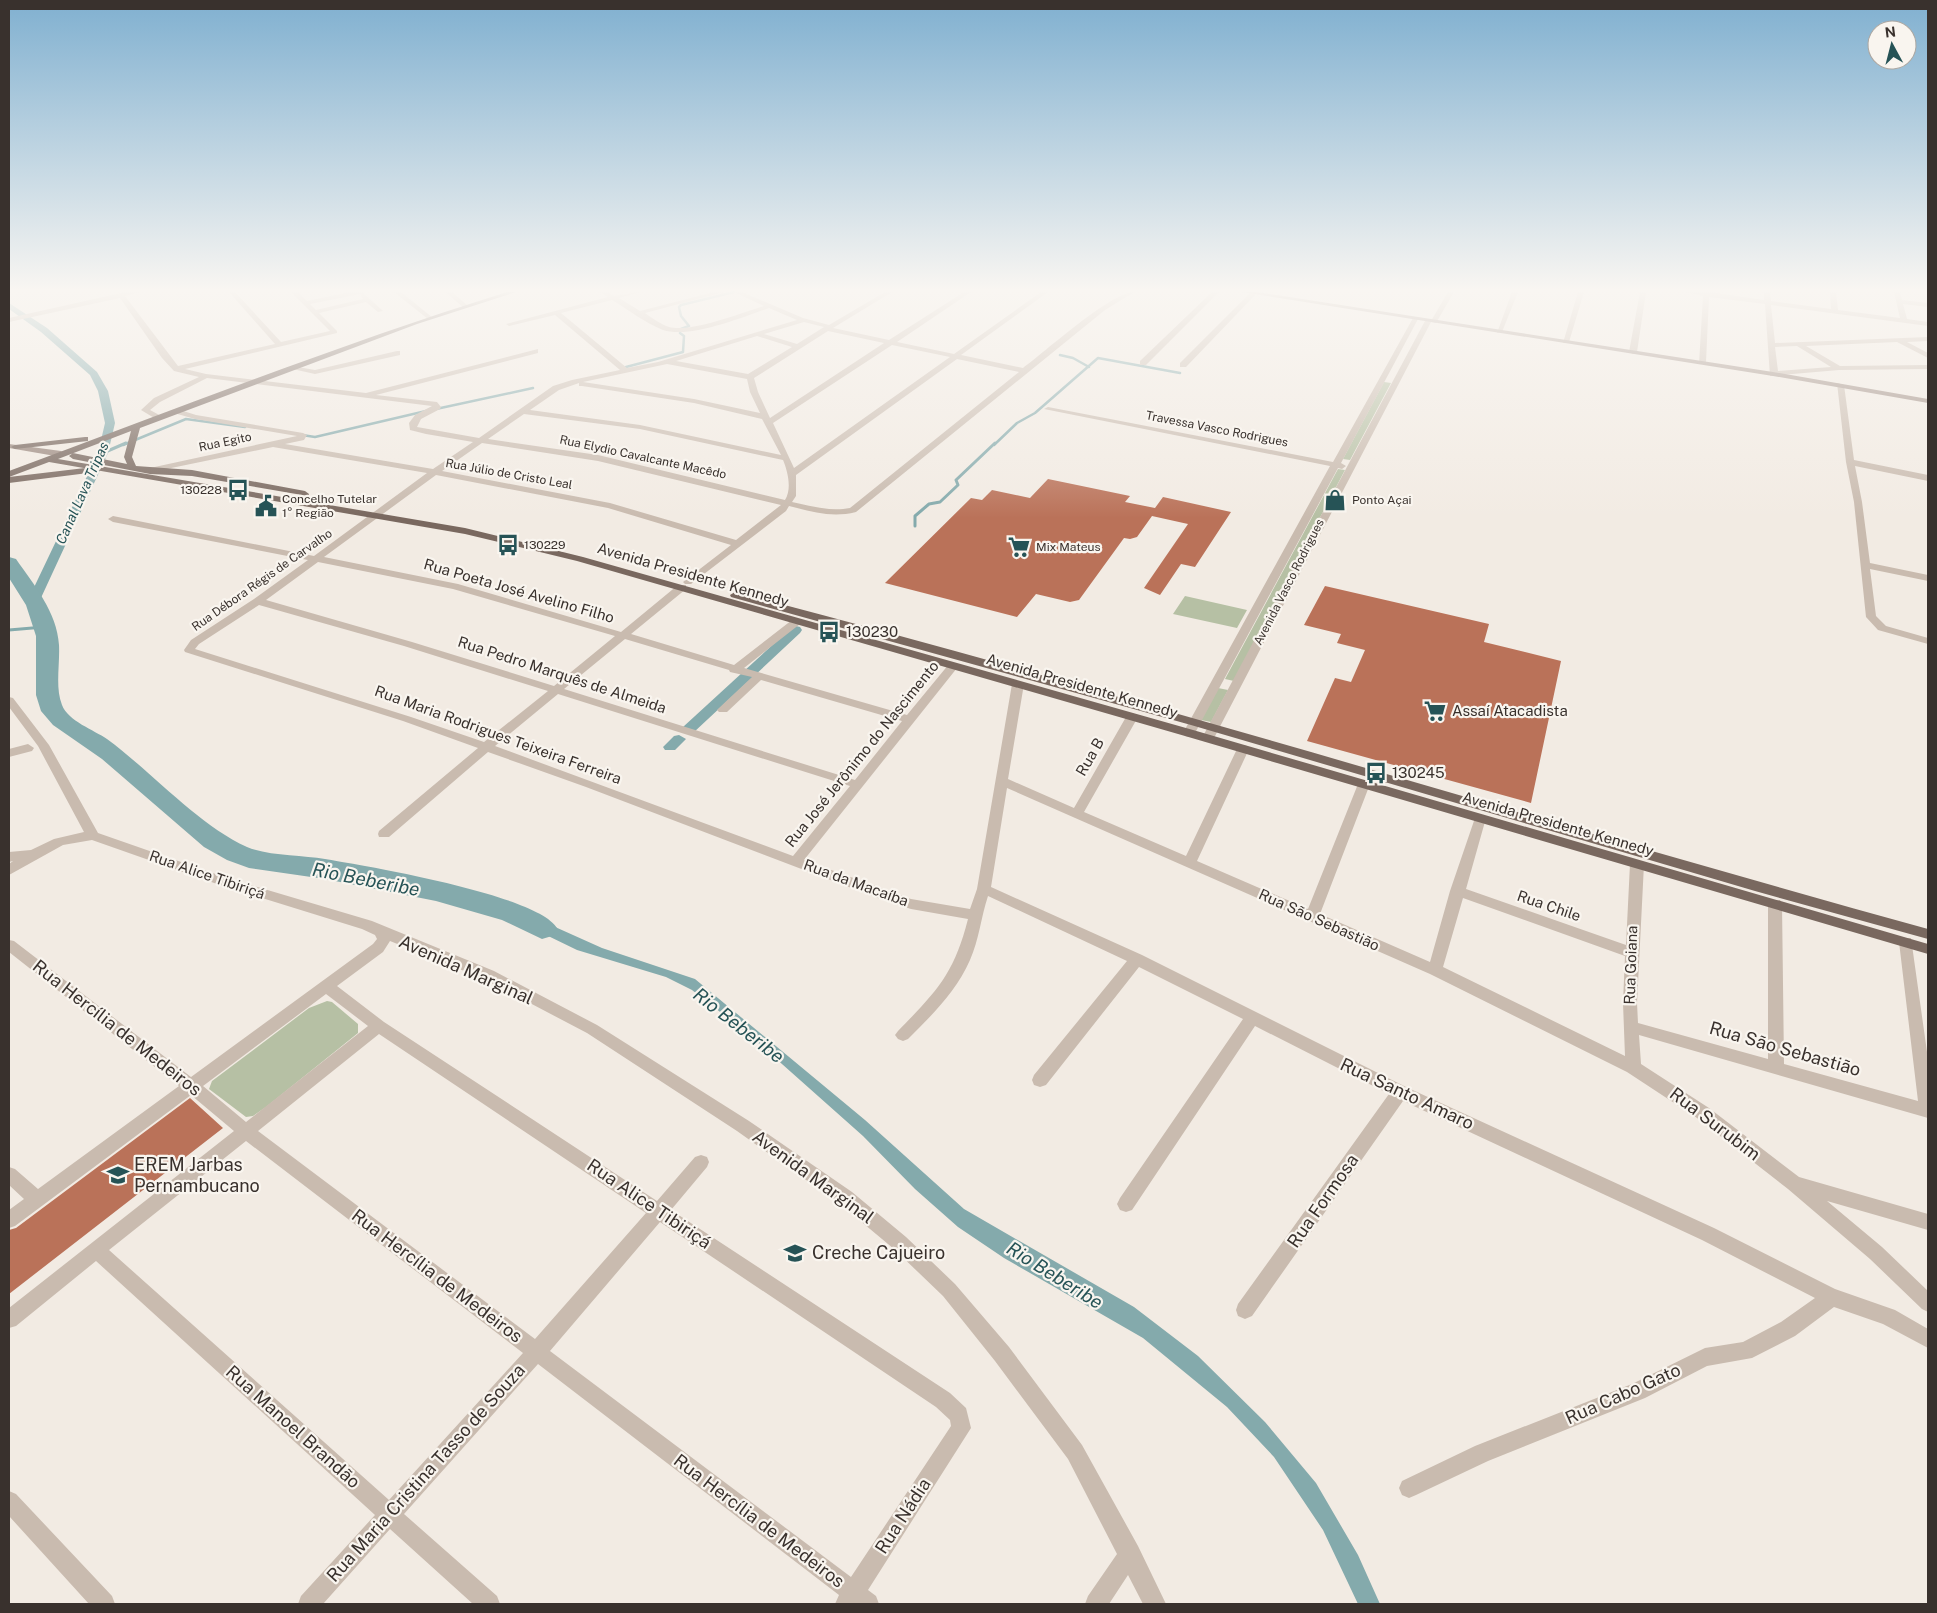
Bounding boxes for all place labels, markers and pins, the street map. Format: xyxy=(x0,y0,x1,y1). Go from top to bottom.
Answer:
bus stop icon: 130228 xyxy=(225,477,251,503)
place label: 130228 xyxy=(180,483,222,497)
shop icon: Ponto Açai xyxy=(1322,487,1348,513)
place label: Concelho Tutelar 1° Região xyxy=(282,492,377,520)
public building icon: Concelho Tutelar 1° Região xyxy=(253,493,279,519)
place label: Ponto Açai xyxy=(1352,493,1412,507)
bus stop icon: 130229 xyxy=(495,532,521,558)
supermarket icon: Mix Mateus xyxy=(1006,534,1032,560)
place label: 130229 xyxy=(524,538,566,552)
place label: Mix Mateus xyxy=(1036,540,1101,554)
bus stop icon: 130230 xyxy=(816,619,842,645)
place label: 130230 xyxy=(846,623,898,640)
supermarket icon: Assaí Atacadista xyxy=(1422,698,1448,724)
place label: Assaí Atacadista xyxy=(1452,702,1568,719)
bus stop icon: 130245 xyxy=(1363,760,1389,786)
place label: 130245 xyxy=(1392,764,1445,781)
place label: EREM Jarbas Pernambucano xyxy=(134,1154,260,1196)
school or university icon: EREM Jarbas Pernambucano xyxy=(105,1162,131,1188)
school or university icon: Creche Cajueiro xyxy=(782,1240,808,1266)
place label: Creche Cajueiro xyxy=(812,1242,945,1263)

